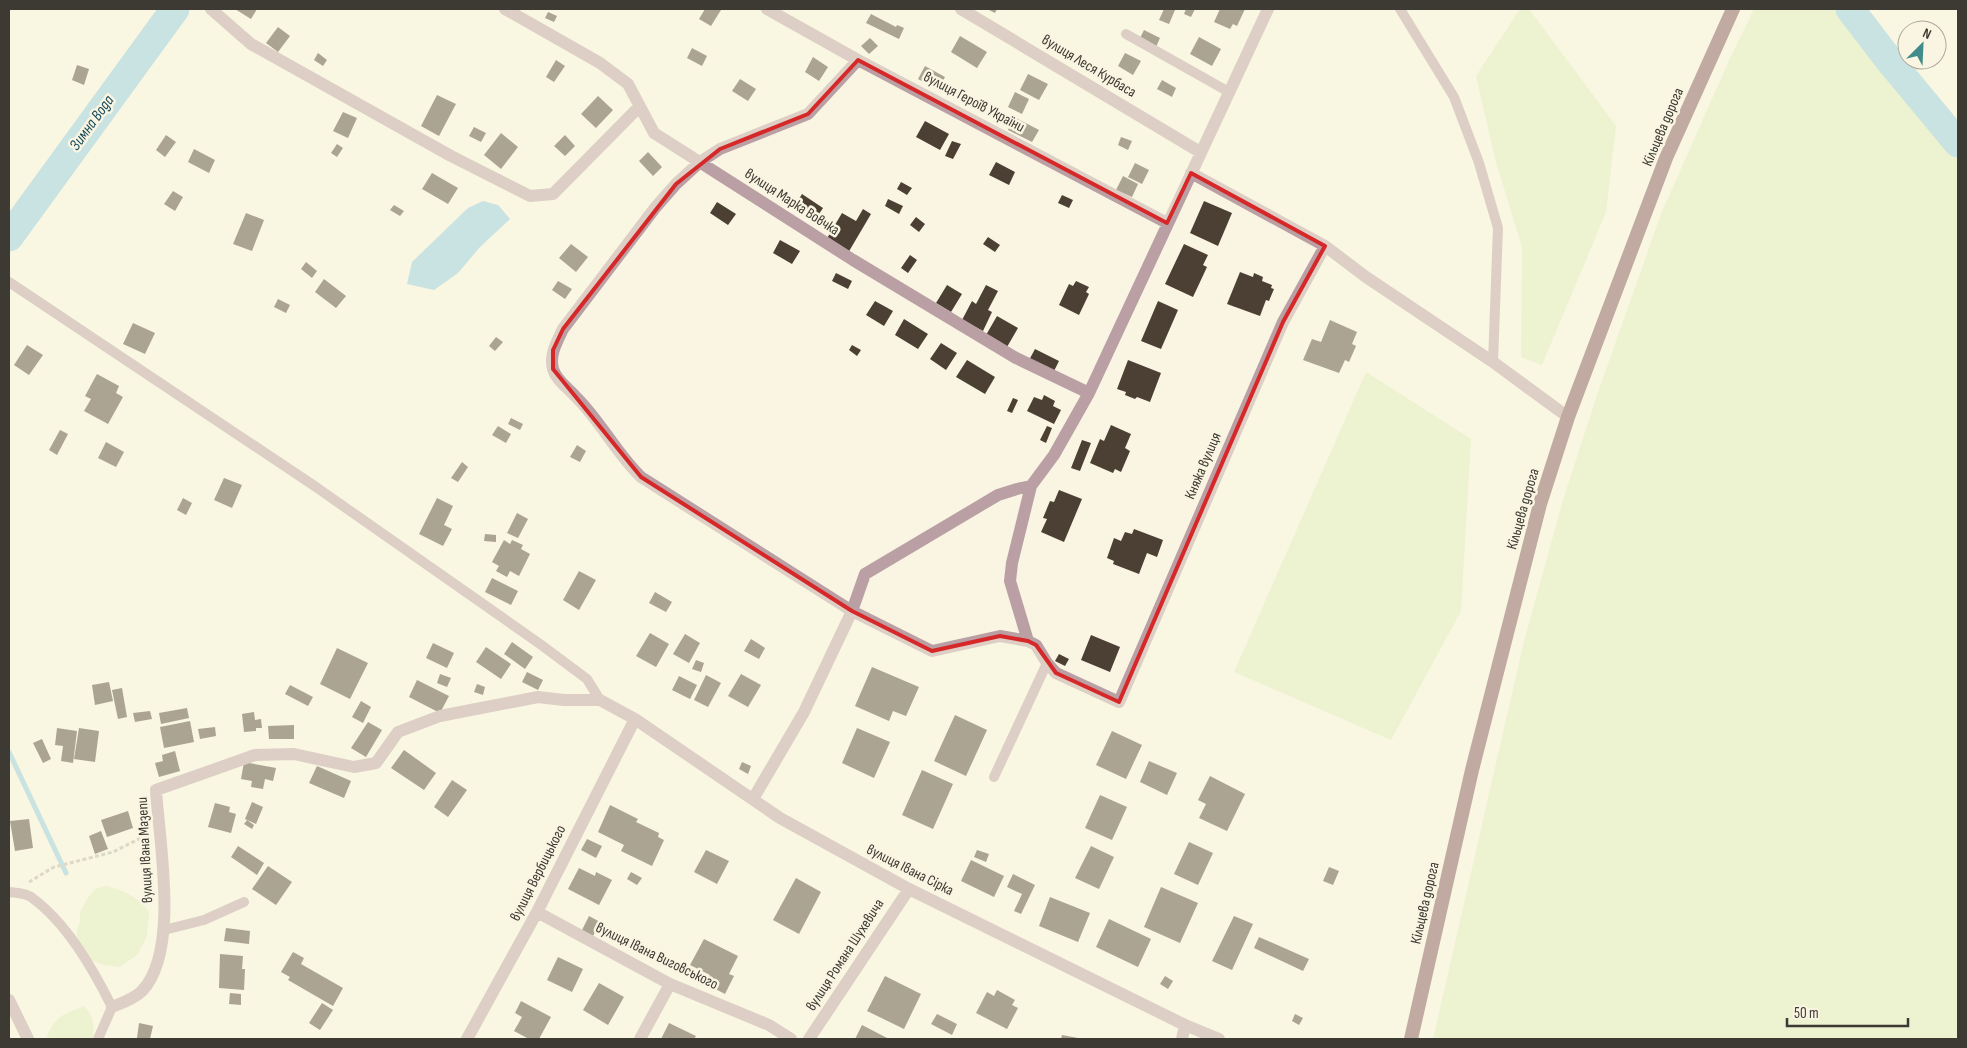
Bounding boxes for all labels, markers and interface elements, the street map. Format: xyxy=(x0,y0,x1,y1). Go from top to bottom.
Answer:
north arrow xyxy=(1897,20,1947,70)
text: N xyxy=(1920,24,1934,43)
street label: вулиця Леся Курбаса xyxy=(1038,30,1140,102)
street label: вулиця Героїв України xyxy=(920,67,1028,137)
street label: Кільцева дорога xyxy=(1638,85,1688,169)
water label: Зимна Вода xyxy=(66,91,119,154)
street label: вулиця Марка Вовчка xyxy=(741,164,843,240)
street label: Княжа вулиця xyxy=(1180,430,1226,502)
street label: Кільцева дорога xyxy=(1502,466,1544,552)
street label: вулиця Івана Мазепи xyxy=(133,796,157,904)
street label: вулиця Вербицького xyxy=(506,822,570,924)
street label: вулиця Івана Сірка xyxy=(863,840,957,900)
street label: Кільцева дорога xyxy=(1406,860,1444,946)
street label: вулиця Романа Шухевича xyxy=(802,895,888,1015)
street label: вулиця Івана Виговського xyxy=(593,918,721,994)
scale bar xyxy=(1787,996,1908,1028)
text: 50 m xyxy=(1794,1004,1819,1023)

